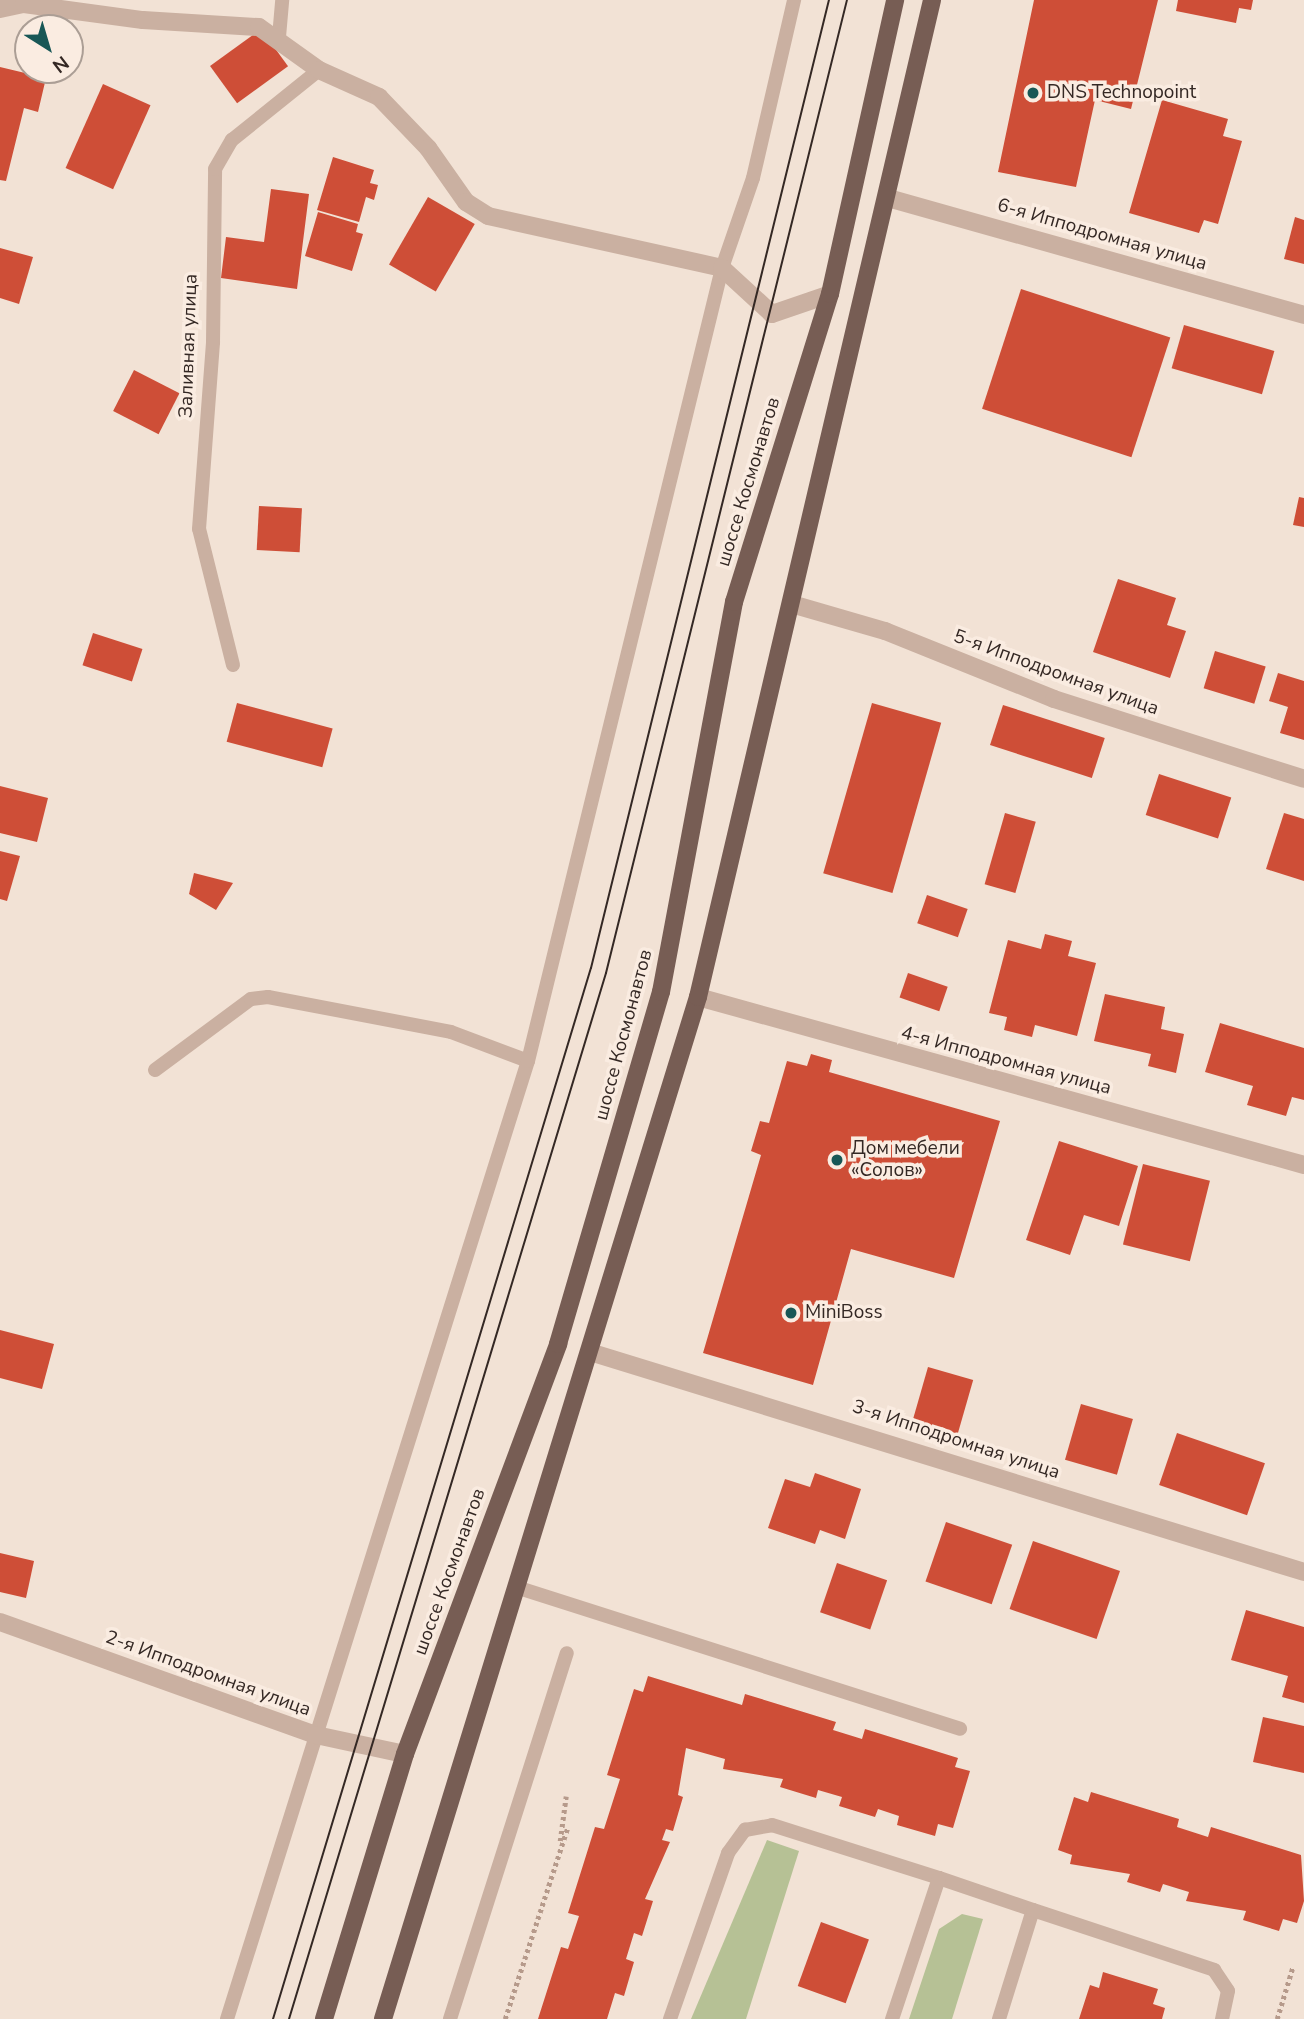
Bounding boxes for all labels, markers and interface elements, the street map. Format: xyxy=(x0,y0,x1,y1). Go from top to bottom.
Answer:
north arrow xyxy=(14,14,84,84)
text: N xyxy=(47,50,74,79)
place label: DNS Technopoint xyxy=(1047,82,1196,104)
marker: DNS Technopoint xyxy=(1025,85,1041,101)
street label: 6-я Ипподромная улица xyxy=(995,194,1209,276)
street label: Заливная улица xyxy=(175,273,203,419)
street label: шоссе Космонавтов xyxy=(712,395,786,569)
street label: 5-я Ипподромная улица xyxy=(950,625,1162,721)
street label: шоссе Космонавтов xyxy=(590,947,658,1123)
street label: 4-я Ипподромная улица xyxy=(898,1022,1114,1100)
place label: Дом мебели «Солов» xyxy=(851,1138,960,1182)
marker: Дом мебели «Солов» xyxy=(829,1152,845,1168)
place label: MiniBoss xyxy=(805,1302,883,1324)
marker: MiniBoss xyxy=(783,1305,799,1321)
street label: 3-я Ипподромная улица xyxy=(849,1396,1063,1484)
street label: шоссе Космонавтов xyxy=(409,1486,491,1658)
street label: 2-я Ипподромная улица xyxy=(102,1626,314,1722)

